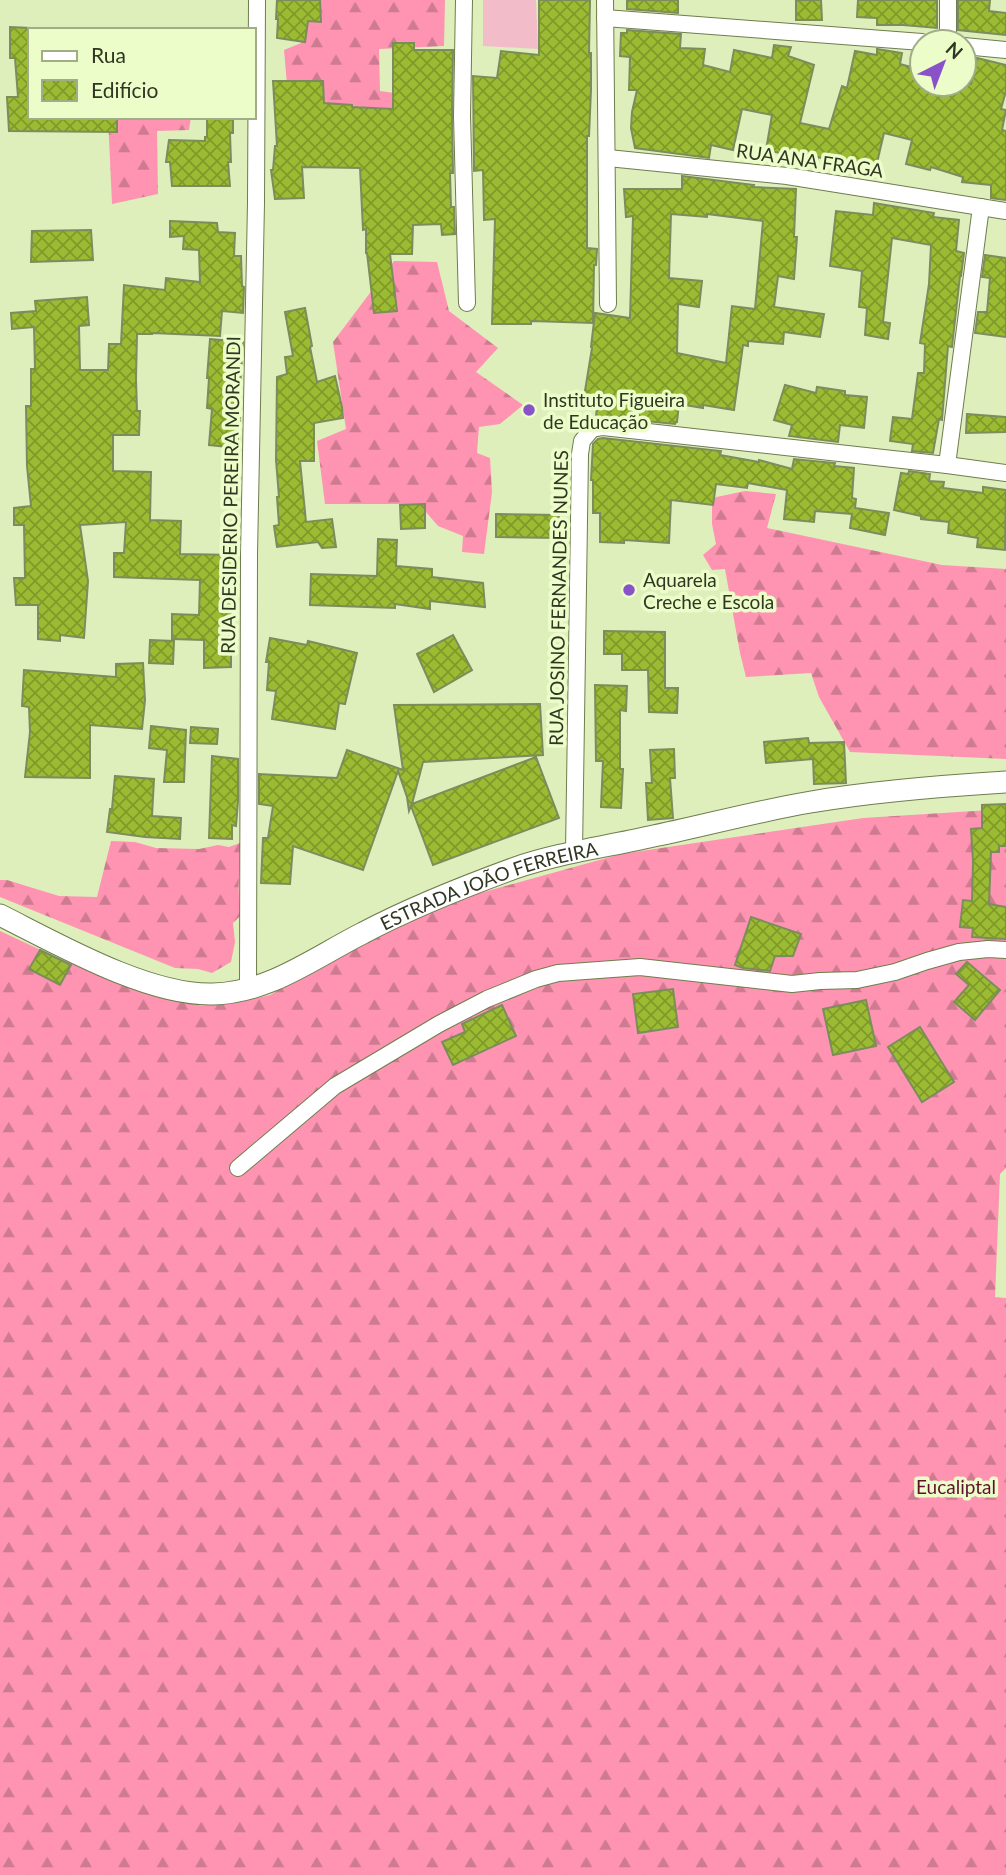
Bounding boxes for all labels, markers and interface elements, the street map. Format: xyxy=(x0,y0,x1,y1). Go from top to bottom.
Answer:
legend xyxy=(28,28,256,119)
north arrow xyxy=(908,28,978,98)
text: N xyxy=(942,37,968,63)
text: Rua xyxy=(91,42,126,67)
text: Edifício xyxy=(91,77,159,102)
street label: RUA ANA FRAGA xyxy=(735,138,885,182)
street label: RUA DESIDERIO PEREIRA MORANDI xyxy=(216,336,244,654)
place label: Instituto Figueira de Educação xyxy=(543,388,685,433)
marker: Instituto Figueira de Educação xyxy=(521,402,537,418)
street label: RUA JOSINO FERNANDES NUNES xyxy=(544,450,572,746)
place label: Aquarela Creche e Escola xyxy=(643,568,774,613)
marker: Aquarela Creche e Escola xyxy=(621,582,637,598)
street label: ESTRADA JOÃO FERREIRA xyxy=(376,836,600,934)
park label: Eucaliptal xyxy=(916,1475,996,1498)

